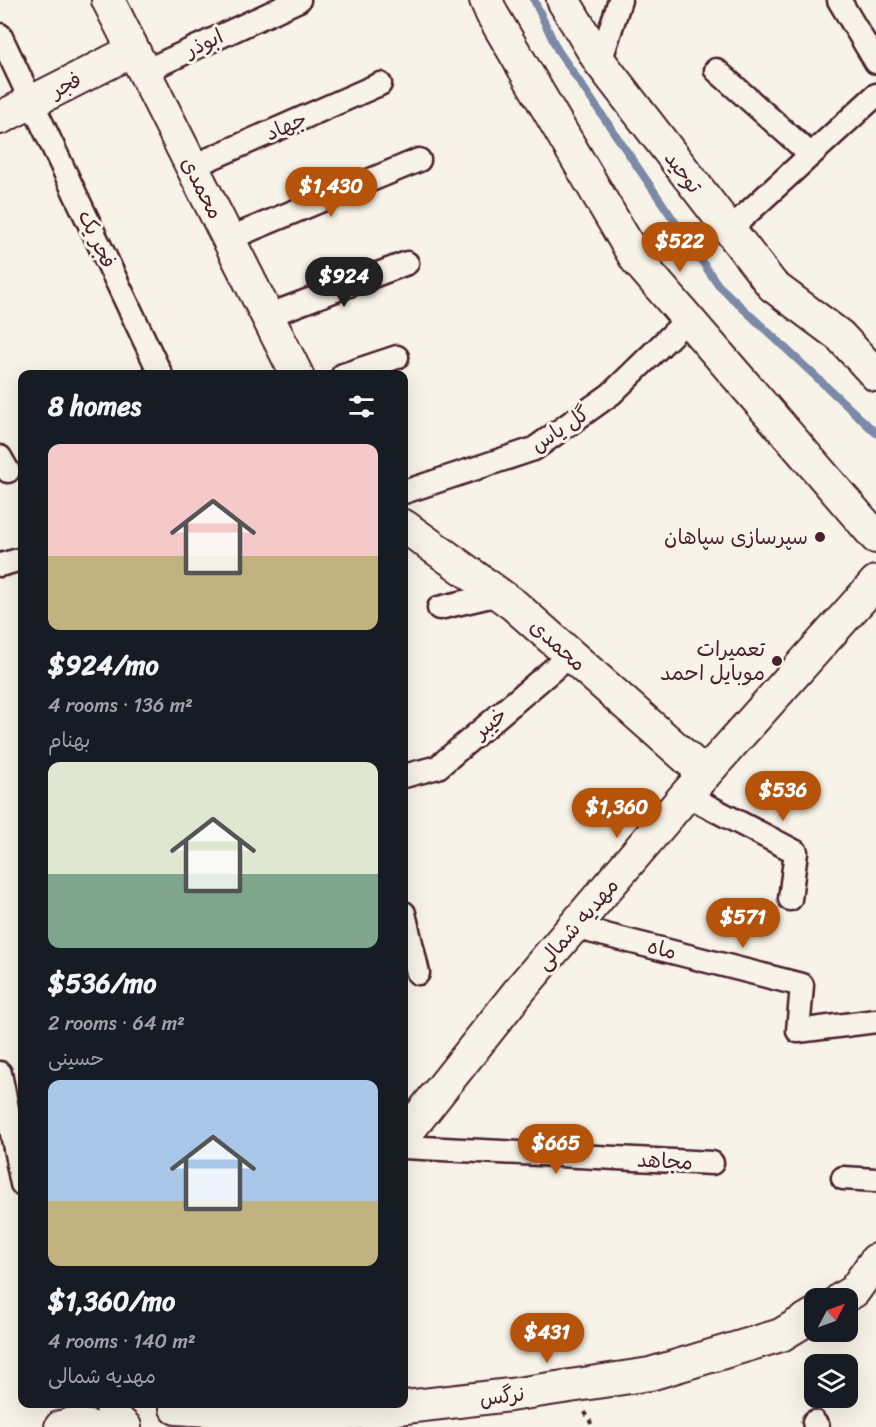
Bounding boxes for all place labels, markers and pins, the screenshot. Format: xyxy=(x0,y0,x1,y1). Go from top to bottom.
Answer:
pin: $1,430 xyxy=(282,167,380,218)
pin: $522 xyxy=(644,222,716,273)
pin: $924 xyxy=(308,257,380,308)
place label: سپرسازی سپاهان xyxy=(664,518,808,556)
marker: سپرسازی سپاهان xyxy=(813,530,827,544)
place label: تعمیرات موبایل احمد xyxy=(660,630,766,692)
marker: تعمیرات موبایل احمد xyxy=(770,654,784,668)
pin: $536 xyxy=(747,771,819,822)
pin: $1,360 xyxy=(568,788,666,839)
pin: $571 xyxy=(707,898,779,949)
pin: $665 xyxy=(520,1124,592,1175)
pin: $431 xyxy=(511,1313,583,1364)

